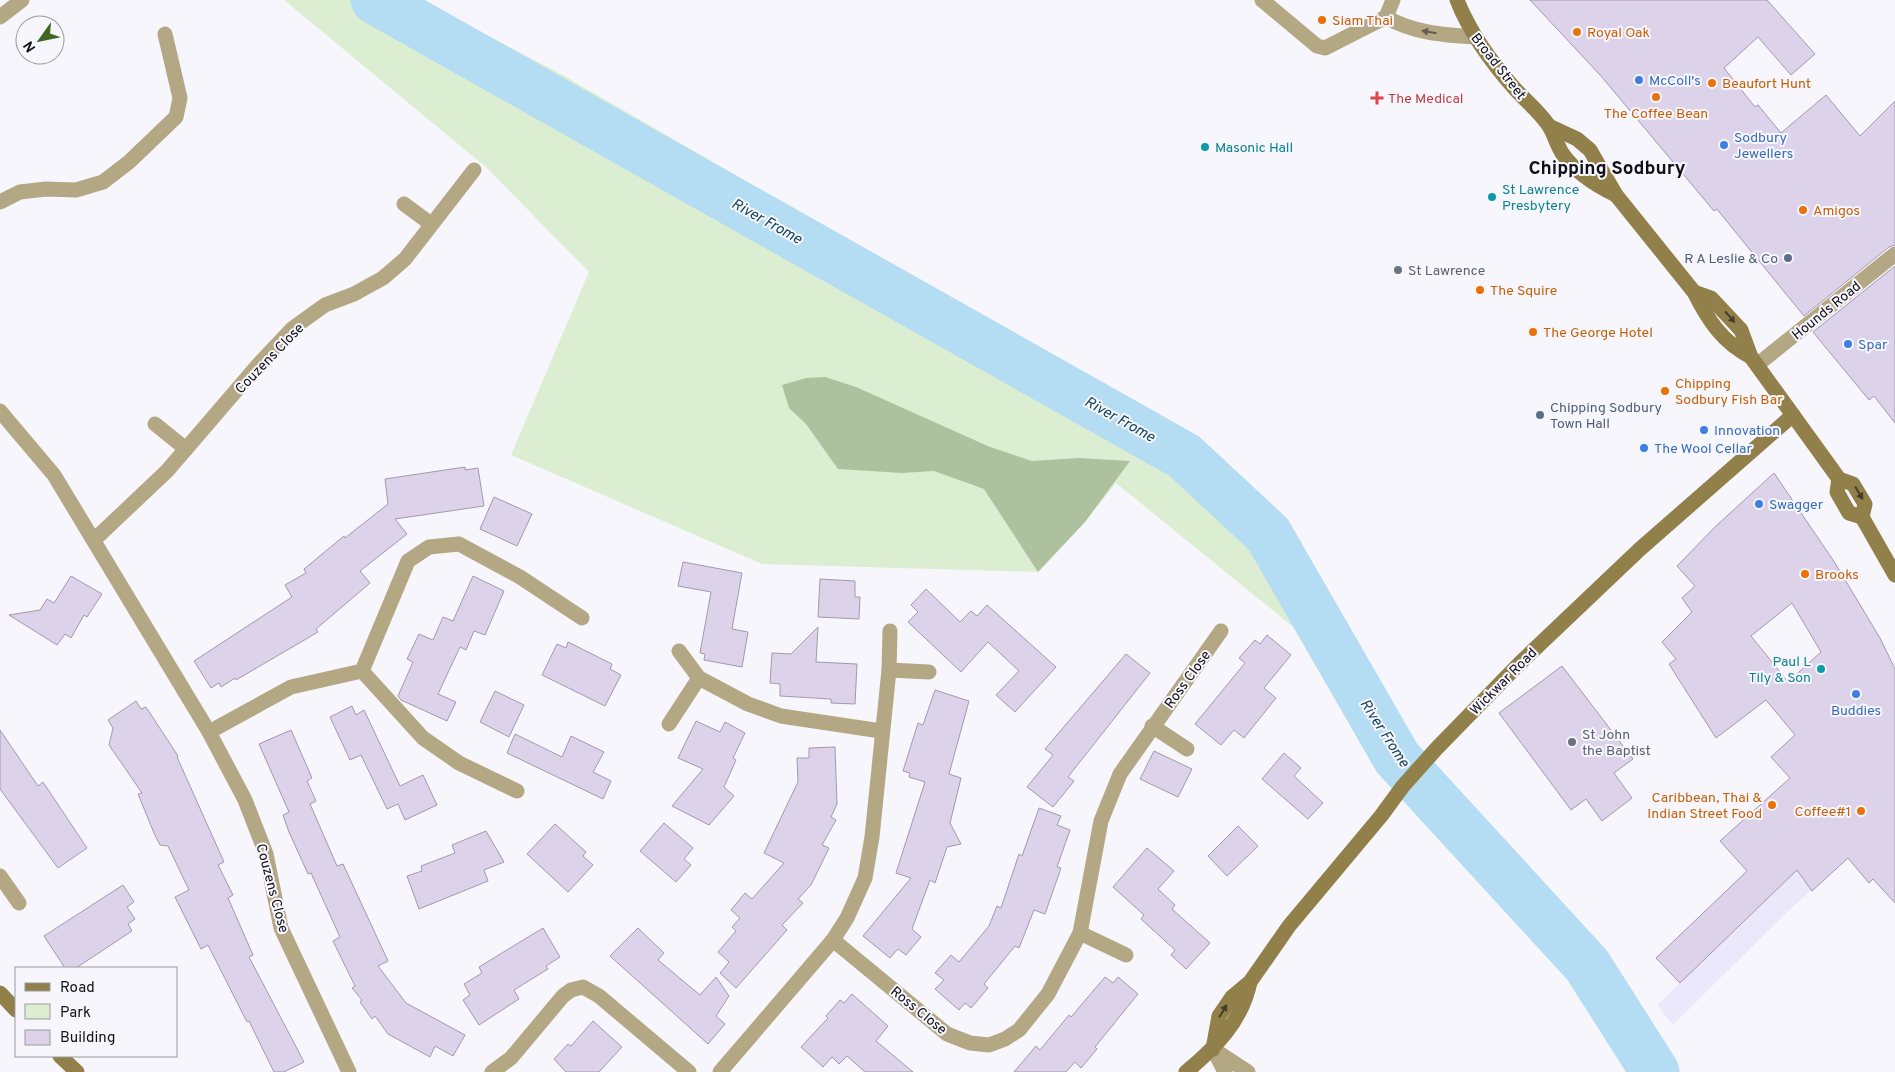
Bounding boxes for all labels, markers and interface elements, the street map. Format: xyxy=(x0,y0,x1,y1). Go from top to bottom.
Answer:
place label: Siam Thai xyxy=(1332,13,1393,30)
marker: Siam Thai xyxy=(1316,14,1328,26)
north arrow xyxy=(15,15,65,65)
place label: Royal Oak xyxy=(1587,25,1650,42)
marker: Royal Oak xyxy=(1571,26,1583,38)
one-way arrow xyxy=(1421,28,1437,36)
street label: Broad Street xyxy=(1467,30,1529,104)
text: N xyxy=(20,37,40,55)
place label: McColl's xyxy=(1649,73,1701,90)
marker: McColl's xyxy=(1633,74,1645,86)
place label: Beaufort Hunt xyxy=(1722,76,1811,93)
marker: Beaufort Hunt xyxy=(1706,77,1718,89)
marker: The Medical xyxy=(1370,91,1384,105)
place label: The Medical xyxy=(1388,91,1463,108)
marker: The Coffee Bean xyxy=(1650,91,1662,103)
place label: The Coffee Bean xyxy=(1604,106,1708,123)
place label: Sodbury Jewellers xyxy=(1734,130,1793,163)
marker: Sodbury Jewellers xyxy=(1718,139,1730,151)
place label: Masonic Hall xyxy=(1215,140,1293,157)
marker: Masonic Hall xyxy=(1199,141,1211,153)
district label: Chipping Sodbury xyxy=(1528,157,1686,181)
place label: St Lawrence Presbytery xyxy=(1502,182,1579,215)
marker: St Lawrence Presbytery xyxy=(1486,191,1498,203)
water label: River Frome xyxy=(728,195,805,250)
place label: Amigos xyxy=(1813,203,1860,220)
marker: Amigos xyxy=(1797,204,1809,216)
place label: R A Leslie & Co xyxy=(1684,251,1778,268)
marker: R A Leslie & Co xyxy=(1782,252,1794,264)
place label: St Lawrence xyxy=(1408,263,1485,280)
marker: St Lawrence xyxy=(1392,264,1404,276)
street label: Hounds Road xyxy=(1789,278,1865,344)
place label: The Squire xyxy=(1490,283,1557,300)
marker: The Squire xyxy=(1474,284,1486,296)
one-way arrow xyxy=(1725,310,1736,323)
street label: Couzens Close xyxy=(232,320,308,398)
place label: The George Hotel xyxy=(1543,325,1653,342)
marker: The George Hotel xyxy=(1527,326,1539,338)
place label: Spar xyxy=(1858,337,1888,354)
marker: Spar xyxy=(1842,338,1854,350)
place label: Chipping Sodbury Fish Bar xyxy=(1675,376,1783,409)
marker: Chipping Sodbury Fish Bar xyxy=(1659,385,1671,397)
water label: River Frome xyxy=(1081,393,1158,448)
place label: Chipping Sodbury Town Hall xyxy=(1550,400,1662,433)
marker: Chipping Sodbury Town Hall xyxy=(1534,409,1546,421)
place label: Innovation xyxy=(1714,423,1780,440)
marker: Innovation xyxy=(1698,424,1710,436)
place label: The Wool Cellar xyxy=(1654,441,1753,458)
marker: The Wool Cellar xyxy=(1638,442,1650,454)
one-way arrow xyxy=(1854,487,1863,500)
place label: Swagger xyxy=(1769,497,1824,514)
marker: Swagger xyxy=(1753,498,1765,510)
place label: Brooks xyxy=(1815,567,1859,584)
marker: Brooks xyxy=(1799,568,1811,580)
street label: Wickwar Road xyxy=(1467,645,1541,719)
street label: Ross Close xyxy=(1162,648,1215,712)
place label: Paul L Tily & Son xyxy=(1748,654,1811,687)
marker: Paul L Tily & Son xyxy=(1815,663,1827,675)
marker: Buddies xyxy=(1850,688,1862,700)
water label: River Frome xyxy=(1355,696,1413,772)
place label: Buddies xyxy=(1831,703,1881,720)
place label: St John the Baptist xyxy=(1582,727,1651,760)
marker: St John the Baptist xyxy=(1566,736,1578,748)
place label: Caribbean, Thai & Indian Street Food xyxy=(1647,790,1763,823)
marker: Caribbean, Thai & Indian Street Food xyxy=(1766,799,1778,811)
place label: Coffee#1 xyxy=(1795,804,1851,821)
marker: Coffee#1 xyxy=(1855,805,1867,817)
street label: Couzens Close xyxy=(251,842,292,935)
legend xyxy=(15,967,178,1057)
text: Road xyxy=(60,979,95,998)
street label: Ross Close xyxy=(887,983,950,1039)
text: Park xyxy=(60,1004,91,1023)
one-way arrow xyxy=(1218,1004,1227,1018)
text: Building xyxy=(60,1029,115,1048)

